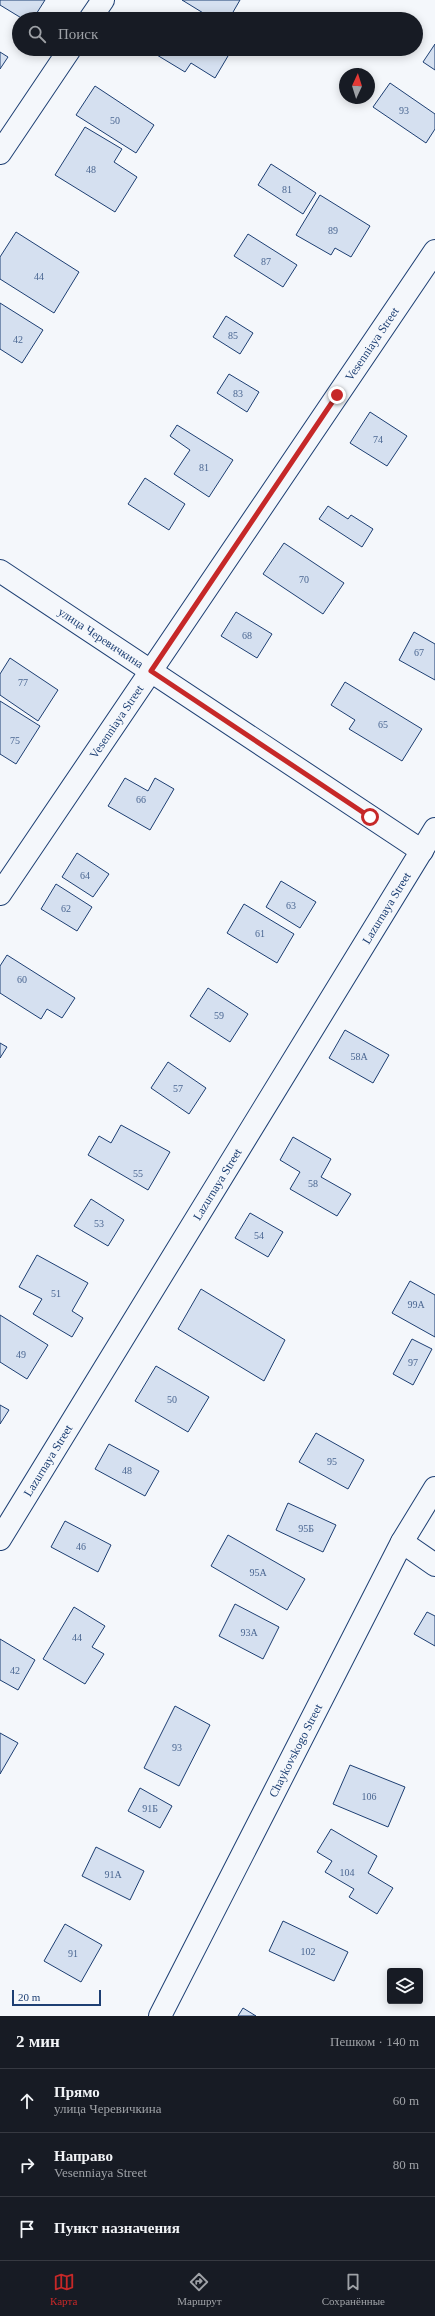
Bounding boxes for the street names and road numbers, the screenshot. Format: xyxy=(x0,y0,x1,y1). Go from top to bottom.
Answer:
street label: Vesenniaya Street xyxy=(342,304,402,383)
street label: улица Черевичкина xyxy=(56,605,147,672)
street label: Vesenniaya Street xyxy=(87,682,147,761)
street label: Lazurnaya Street xyxy=(359,869,414,946)
street label: Lazurnaya Street xyxy=(190,1145,245,1223)
street label: Lazurnaya Street xyxy=(21,1422,76,1499)
street label: Chaykovskogo Street xyxy=(266,1701,325,1800)

